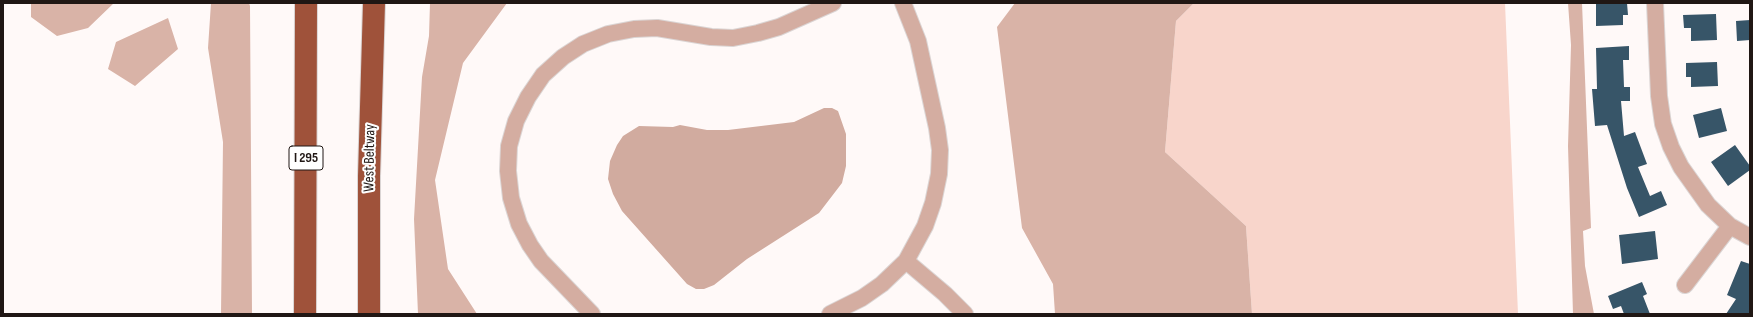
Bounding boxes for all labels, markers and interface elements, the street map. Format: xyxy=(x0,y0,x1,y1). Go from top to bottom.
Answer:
street label: West Beltway xyxy=(360,124,380,192)
road number: I 295 xyxy=(289,146,323,170)

